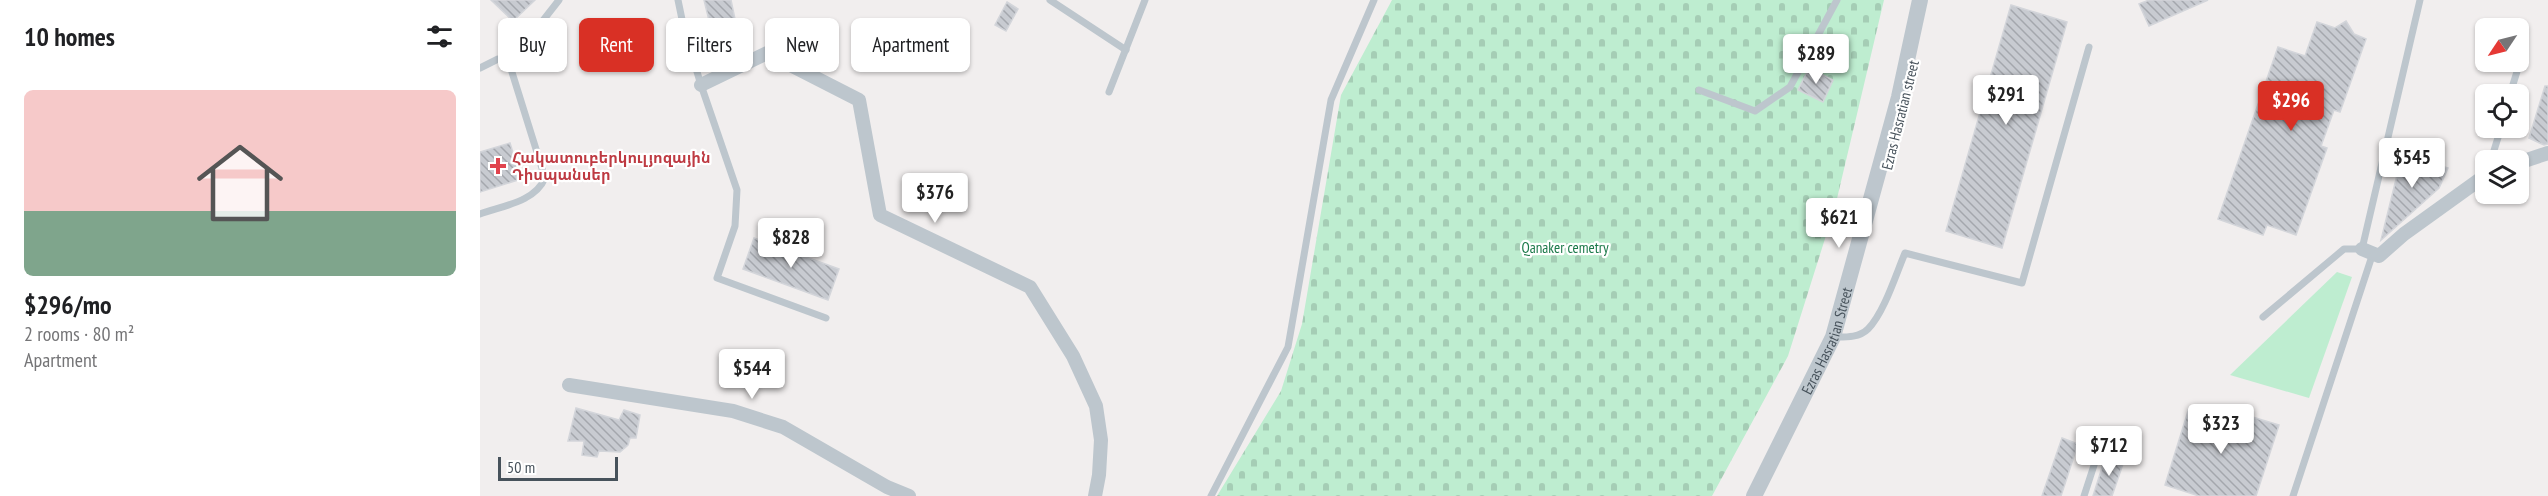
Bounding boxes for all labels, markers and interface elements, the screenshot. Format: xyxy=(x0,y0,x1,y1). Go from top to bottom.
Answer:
chip: Buy xyxy=(498,18,567,72)
chip: Rent xyxy=(579,18,654,72)
chip: Filters xyxy=(666,18,753,72)
chip: New xyxy=(765,18,839,72)
chip: Apartment xyxy=(851,18,970,72)
north arrow xyxy=(2475,18,2529,72)
map controls xyxy=(2475,18,2529,204)
text: 10 homes xyxy=(24,20,115,53)
icon: filters xyxy=(423,20,456,53)
pin: $289 xyxy=(1780,34,1852,85)
text: $289 xyxy=(1797,40,1835,66)
street label: Ezras Hasratian street xyxy=(1877,58,1923,172)
pin: $291 xyxy=(1970,75,2042,126)
text: $291 xyxy=(1987,81,2025,107)
pin: $296 xyxy=(2255,81,2327,132)
button: locate xyxy=(2475,84,2529,138)
text: $296 xyxy=(2272,87,2310,113)
icon: home xyxy=(186,129,294,237)
pin: $545 xyxy=(2376,138,2448,189)
text: $545 xyxy=(2393,144,2431,170)
place label: Հակատուբերկուլյոզային Դիսպանսեր xyxy=(512,148,711,184)
button: layers xyxy=(2475,150,2529,204)
marker: Հակատուբերկուլյոզային Դիսպանսեր xyxy=(489,157,507,175)
pin: $376 xyxy=(899,173,971,224)
text: $376 xyxy=(916,179,954,205)
pin: $621 xyxy=(1803,198,1875,249)
text: $621 xyxy=(1820,204,1858,230)
pin: $828 xyxy=(755,218,827,269)
text: $828 xyxy=(772,224,810,250)
park label: Qanaker cemetry xyxy=(1521,238,1609,257)
street label: Ezras Hasratian Street xyxy=(1797,285,1856,397)
text: $296/mo xyxy=(24,288,112,321)
text: 2 rooms · 80 m² xyxy=(24,321,134,347)
text: Apartment xyxy=(24,347,97,373)
pin: $544 xyxy=(716,349,788,400)
text: $544 xyxy=(733,355,771,381)
pin: $323 xyxy=(2185,404,2257,455)
text: $323 xyxy=(2202,410,2240,436)
pin: $712 xyxy=(2073,426,2145,477)
text: $712 xyxy=(2090,432,2128,458)
scale bar xyxy=(498,454,618,482)
text: 50 m xyxy=(507,457,535,477)

